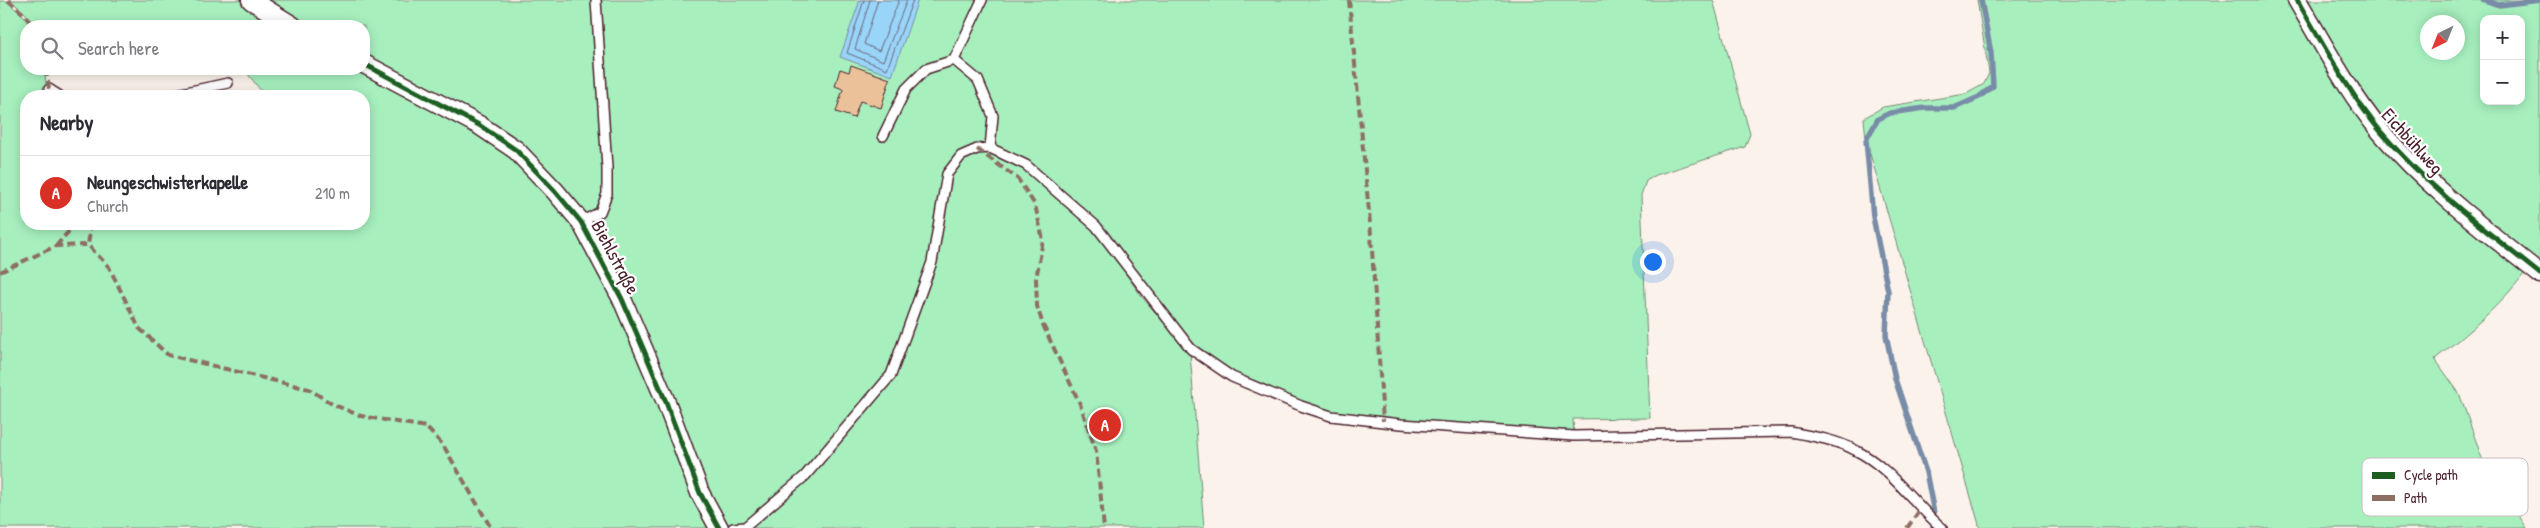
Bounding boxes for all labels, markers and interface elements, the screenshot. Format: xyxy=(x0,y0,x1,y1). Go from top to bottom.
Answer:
north arrow xyxy=(2420,15,2465,60)
map controls xyxy=(2480,15,2525,105)
button: + xyxy=(2480,15,2525,60)
search box xyxy=(20,20,370,75)
icon: search xyxy=(38,34,66,62)
text: Search here xyxy=(78,35,159,61)
button: − xyxy=(2480,60,2525,105)
street label: Eichbühlweg xyxy=(2376,102,2450,180)
text: Nearby xyxy=(40,108,93,137)
text: Neungeschwisterkapelle xyxy=(87,169,248,195)
text: A xyxy=(52,182,60,204)
text: 210 m xyxy=(315,182,350,204)
text: Church xyxy=(87,195,128,217)
street label: Biehlstraße xyxy=(586,215,647,299)
your location xyxy=(1640,249,1666,275)
pin: A xyxy=(1089,406,1121,444)
legend xyxy=(2362,458,2528,516)
text: Cycle path xyxy=(2404,465,2458,485)
text: Path xyxy=(2404,488,2427,507)

